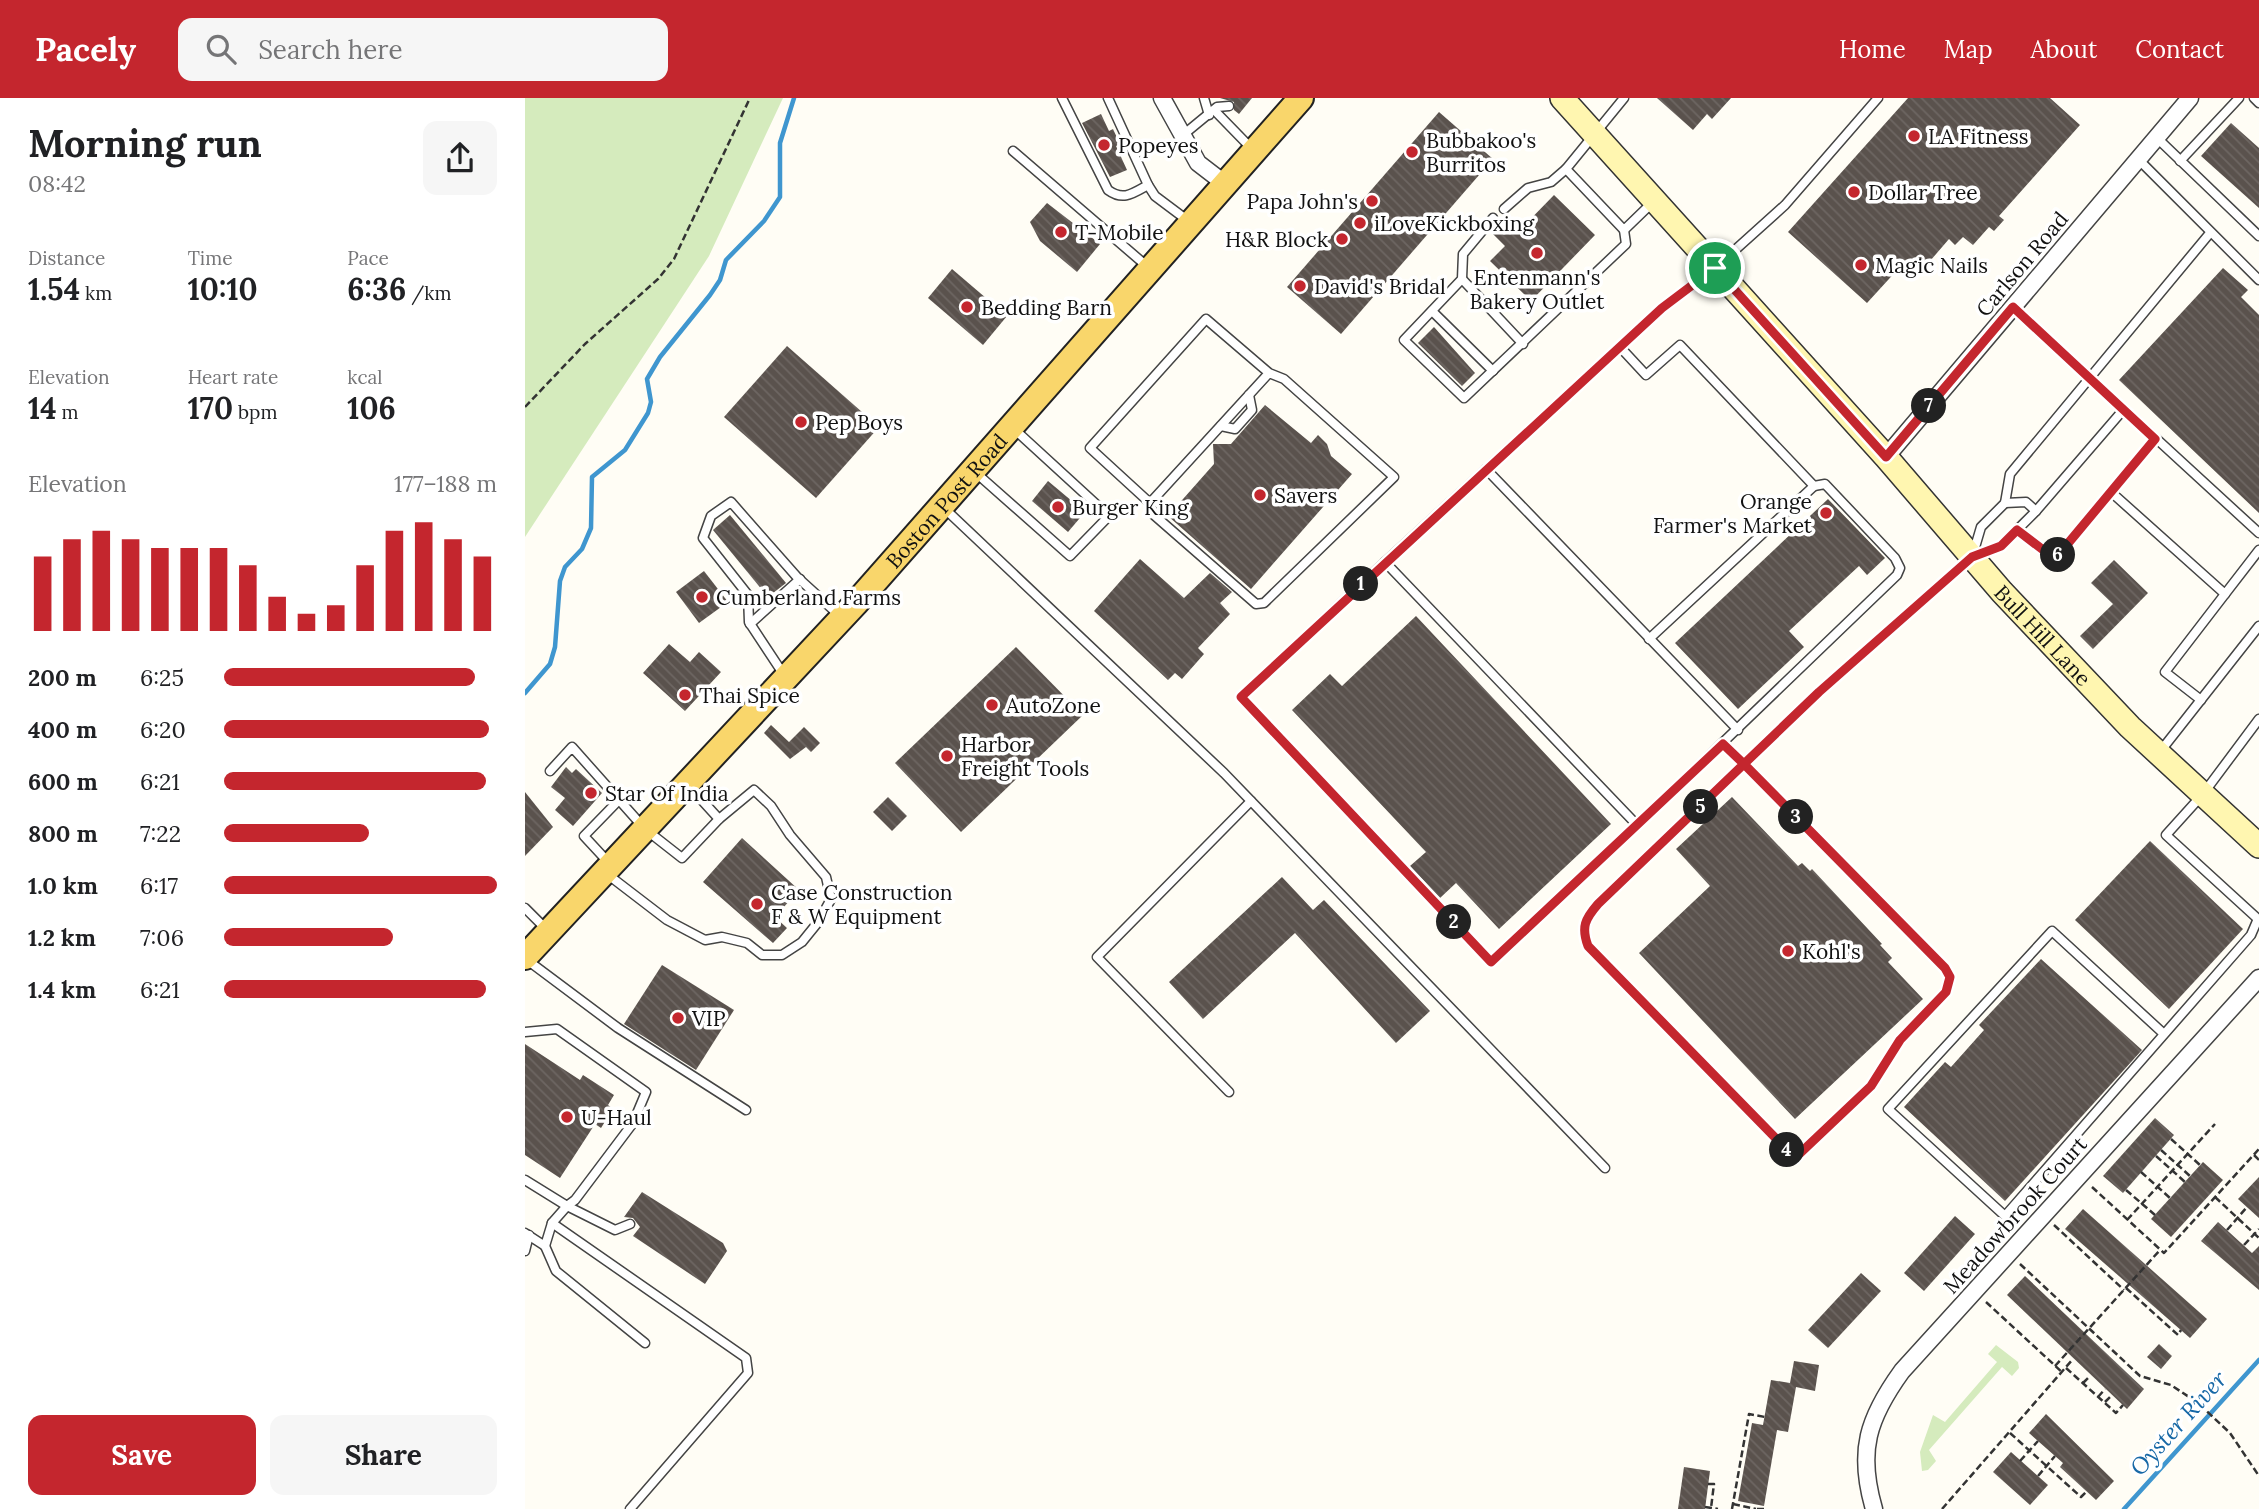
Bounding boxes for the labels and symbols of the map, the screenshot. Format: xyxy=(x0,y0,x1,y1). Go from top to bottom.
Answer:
place label: LA Fitness xyxy=(1928,123,2029,150)
place label: Bubbakoo's Burritos xyxy=(1426,127,1536,178)
marker: LA Fitness xyxy=(1906,128,1922,144)
place label: Popeyes xyxy=(1118,132,1199,159)
marker: Popeyes xyxy=(1096,137,1112,153)
marker: Bubbakoo's Burritos xyxy=(1404,144,1420,160)
place label: Dollar Tree xyxy=(1868,179,1978,206)
marker: Dollar Tree xyxy=(1846,184,1862,200)
place label: Papa John's xyxy=(1247,188,1358,215)
marker: Papa John's xyxy=(1364,193,1380,209)
street label: Carlson Road xyxy=(1970,206,2074,322)
place label: iLoveKickboxing xyxy=(1374,210,1534,237)
marker: iLoveKickboxing xyxy=(1352,215,1368,231)
place label: T-Mobile xyxy=(1075,219,1164,246)
marker: T-Mobile xyxy=(1053,224,1069,240)
place label: H&R Block xyxy=(1225,226,1329,253)
marker: H&R Block xyxy=(1334,231,1350,247)
pin xyxy=(1685,238,1745,298)
marker: Entenmann's Bakery Outlet xyxy=(1529,245,1545,261)
place label: Magic Nails xyxy=(1875,252,1988,279)
marker: Magic Nails xyxy=(1853,257,1869,273)
place label: Entenmann's Bakery Outlet xyxy=(1470,264,1605,315)
place label: David's Bridal xyxy=(1314,273,1446,300)
marker: David's Bridal xyxy=(1292,278,1308,294)
place label: Bedding Barn xyxy=(981,294,1112,321)
marker: Bedding Barn xyxy=(959,299,975,315)
pin: 7 xyxy=(1911,388,1947,424)
place label: Pep Boys xyxy=(815,409,903,436)
marker: Pep Boys xyxy=(793,414,809,430)
street label: Boston Post Road xyxy=(880,428,1013,574)
place label: Savers xyxy=(1274,482,1337,509)
marker: Savers xyxy=(1252,487,1268,503)
place label: Orange Farmer's Market xyxy=(1653,488,1813,539)
place label: Burger King xyxy=(1072,494,1189,521)
marker: Burger King xyxy=(1050,499,1066,515)
marker: Orange Farmer's Market xyxy=(1818,505,1834,521)
pin: 6 xyxy=(2041,538,2075,573)
pin: 1 xyxy=(1343,566,1379,602)
street label: Bull Hill Lane xyxy=(1989,579,2097,691)
place label: Cumberland Farms xyxy=(716,584,901,611)
marker: Cumberland Farms xyxy=(694,589,710,605)
place label: Thai Spice xyxy=(699,682,800,709)
marker: Thai Spice xyxy=(677,687,693,703)
place label: AutoZone xyxy=(1005,692,1101,719)
marker: AutoZone xyxy=(984,697,1000,713)
place label: Harbor Freight Tools xyxy=(961,731,1089,782)
marker: Harbor Freight Tools xyxy=(939,748,955,764)
place label: Star Of India xyxy=(605,780,729,807)
marker: Star Of India xyxy=(583,785,599,801)
pin: 5 xyxy=(1683,790,1719,824)
pin: 3 xyxy=(1779,800,1813,834)
place label: Case Construction F & W Equipment xyxy=(771,879,953,930)
marker: Case Construction F & W Equipment xyxy=(749,896,765,912)
pin: 2 xyxy=(1437,904,1471,940)
place label: Kohl's xyxy=(1802,938,1861,965)
marker: Kohl's xyxy=(1780,943,1796,959)
place label: VIP xyxy=(691,1005,726,1032)
marker: VIP xyxy=(670,1010,686,1026)
place label: U-Haul xyxy=(581,1104,652,1131)
marker: U-Haul xyxy=(559,1109,575,1125)
street label: Meadowbrook Court xyxy=(1937,1130,2093,1299)
pin: 4 xyxy=(1769,1132,1805,1168)
water label: Oyster River xyxy=(2123,1364,2233,1481)

